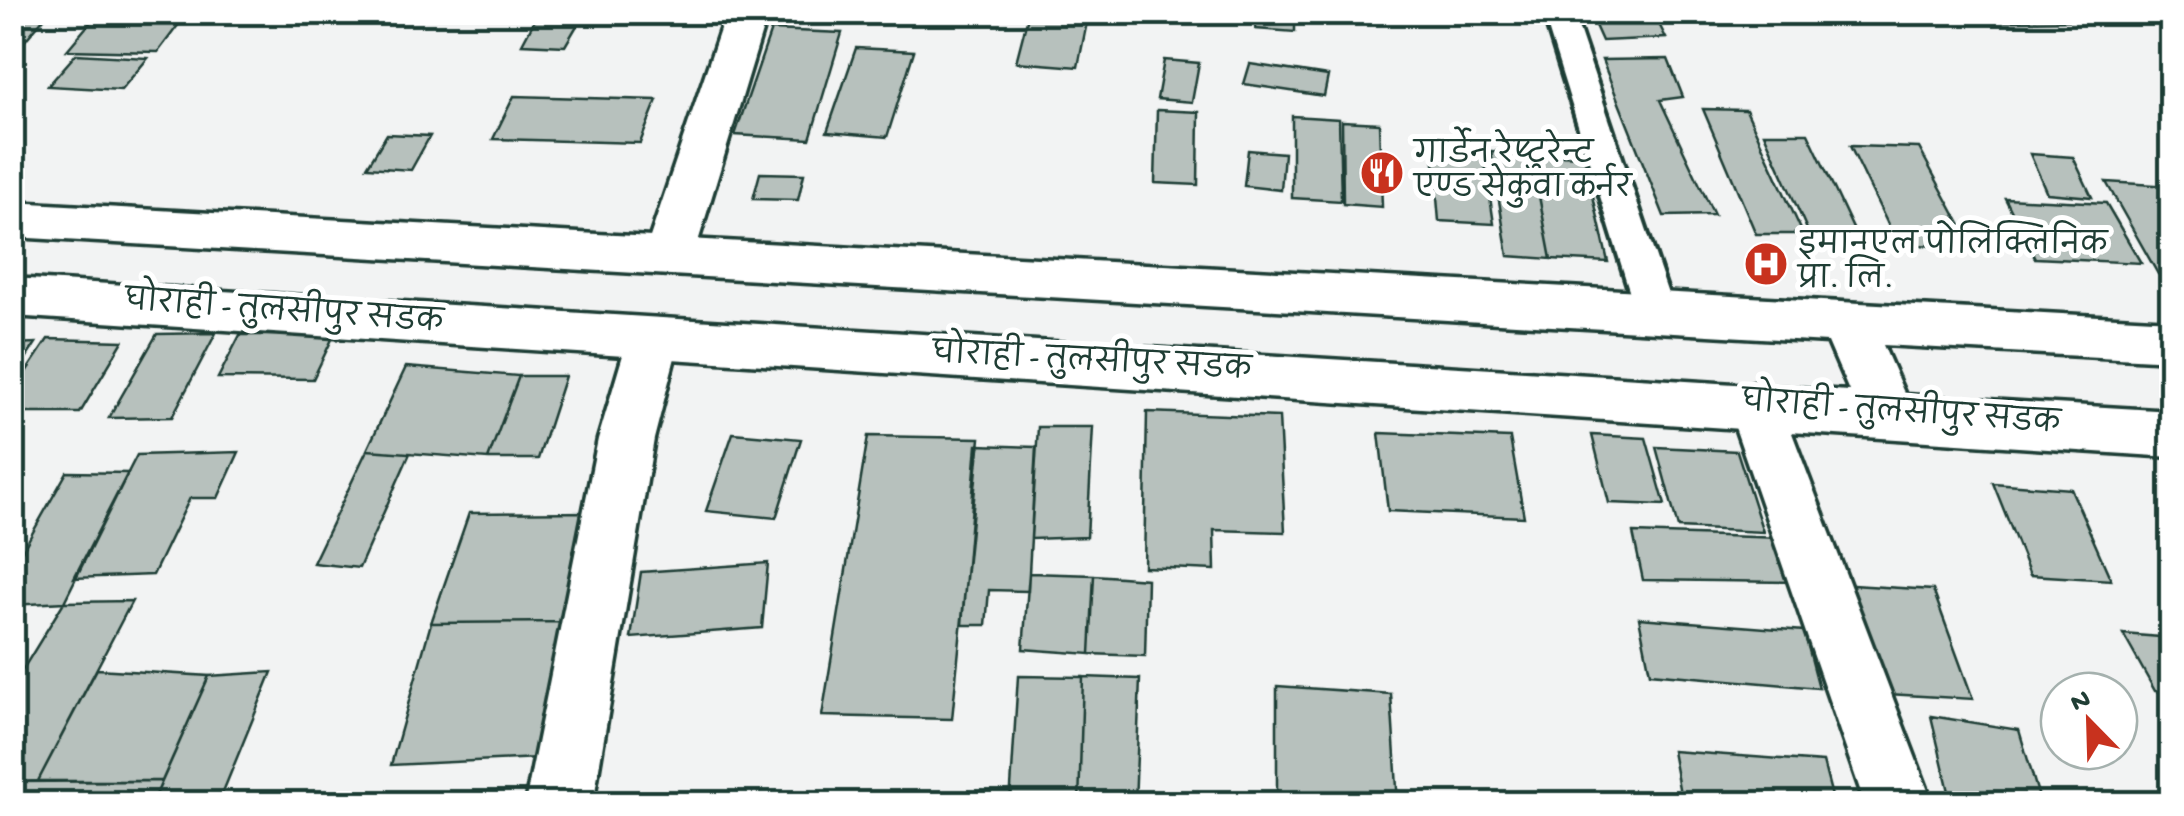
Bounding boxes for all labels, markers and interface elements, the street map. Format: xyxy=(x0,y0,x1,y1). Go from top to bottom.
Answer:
place label: गार्डेन रेष्टुरेन्ट एण्ड सेकुवा कर्नर xyxy=(1412,126,1633,208)
restaurant icon: गार्डेन रेष्टुरेन्ट एण्ड सेकुवा कर्नर xyxy=(1359,150,1405,196)
place label: इमानुएल पोलिक्लिनिक प्रा. लि. xyxy=(1796,220,2109,299)
hospital icon: इमानुएल पोलिक्लिनिक प्रा. लि. xyxy=(1743,241,1789,287)
street label: घोराही - तुलसीपुर सडक xyxy=(122,274,447,343)
street label: घोराही - तुलसीपुर सडक xyxy=(930,327,1255,390)
street label: घोराही - तुलसीपुर सडक xyxy=(1739,375,2064,444)
north arrow xyxy=(2039,671,2139,771)
text: N xyxy=(2066,683,2096,721)

